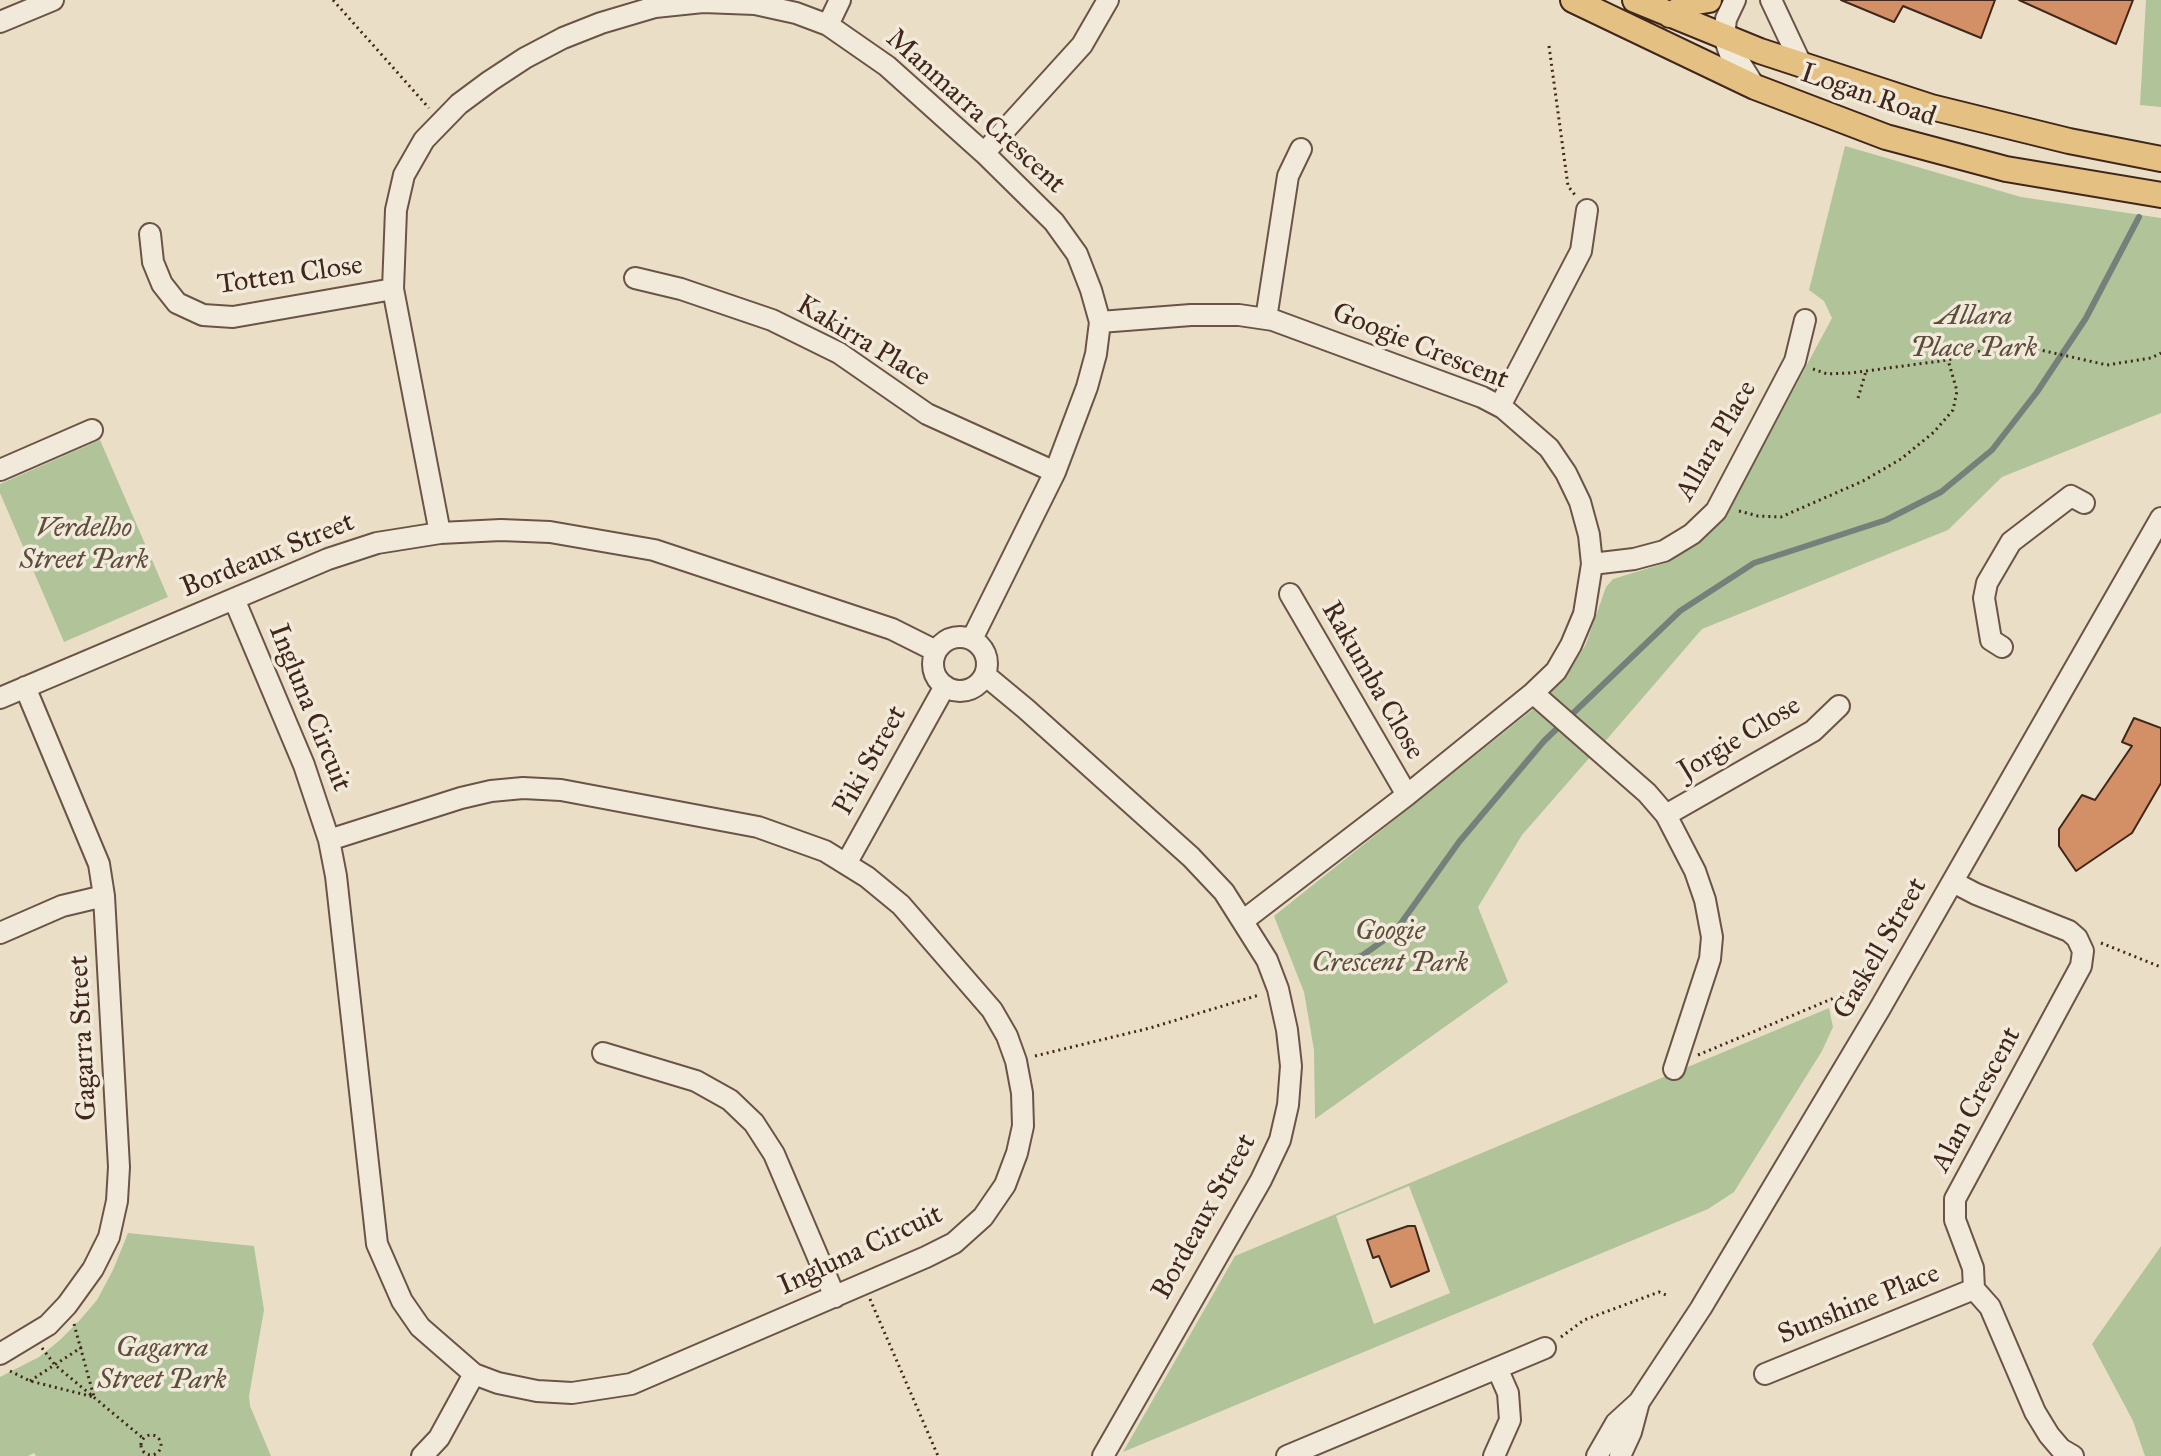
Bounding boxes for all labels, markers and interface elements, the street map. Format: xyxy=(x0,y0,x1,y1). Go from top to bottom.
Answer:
street label: Manmarra Crescent xyxy=(878,23,1072,201)
street label: Logan Road xyxy=(1796,57,1940,135)
street label: Totten Close xyxy=(215,249,365,303)
street label: Kakirra Place xyxy=(790,289,936,395)
street label: Googie Crescent xyxy=(1327,296,1513,398)
park label: Allara Place Park xyxy=(1911,300,2037,366)
street label: Allara Place xyxy=(1669,375,1765,507)
street label: Bordeaux Street xyxy=(177,506,359,606)
park label: Verdelho Street Park xyxy=(19,512,149,578)
street label: Rakumba Close xyxy=(1313,596,1431,766)
street label: Ingluna Circuit xyxy=(260,620,358,796)
street label: Jorgie Close xyxy=(1673,689,1807,789)
street label: Piki Street xyxy=(827,700,915,822)
street label: Gaskell Street xyxy=(1827,872,1935,1026)
park label: Googie Crescent Park xyxy=(1312,915,1468,981)
street label: Gagarra Street xyxy=(63,954,105,1122)
street label: Alan Crescent xyxy=(1925,1022,2029,1178)
street label: Bordeaux Street xyxy=(1146,1129,1264,1305)
street label: Ingluna Circuit xyxy=(774,1198,948,1304)
street label: Sunshine Place xyxy=(1773,1257,1945,1353)
park label: Gagarra Street Park xyxy=(97,1332,227,1398)

